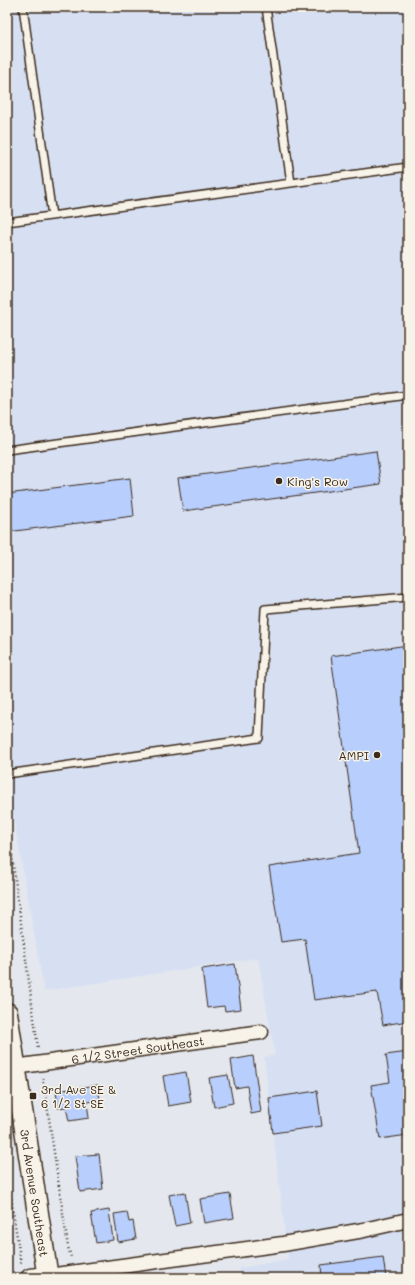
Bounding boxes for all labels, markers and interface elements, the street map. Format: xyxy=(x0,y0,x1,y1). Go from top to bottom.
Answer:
place label: King's Row xyxy=(287,473,348,489)
marker: King's Row xyxy=(274,476,284,486)
place label: AMPI xyxy=(339,747,369,763)
marker: AMPI xyxy=(372,750,382,760)
street label: 6 1/2 Street Southeast xyxy=(70,1032,205,1067)
place label: 3rd Ave SE & 6 1/2 St SE xyxy=(41,1081,116,1111)
marker: 3rd Ave SE & 6 1/2 St SE xyxy=(28,1091,38,1101)
street label: 3rd Avenue Southeast xyxy=(17,1128,53,1258)

